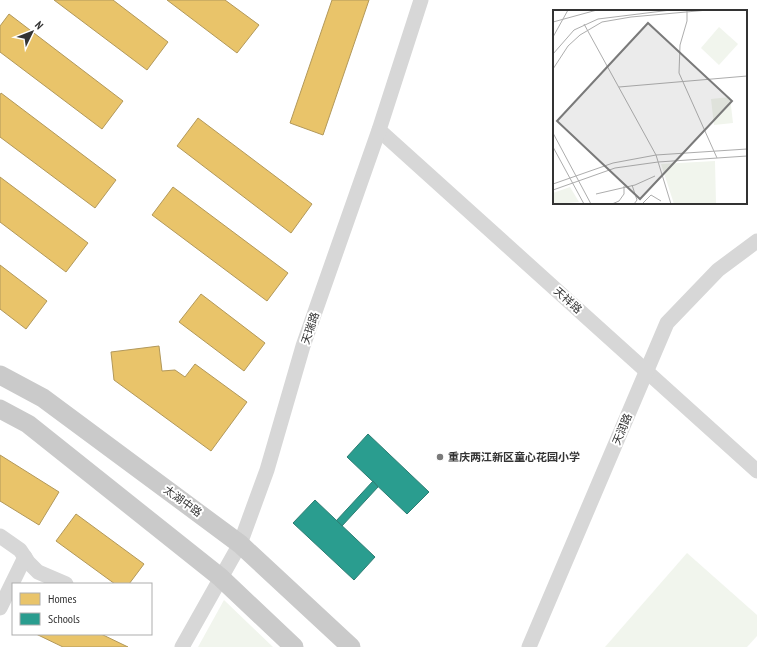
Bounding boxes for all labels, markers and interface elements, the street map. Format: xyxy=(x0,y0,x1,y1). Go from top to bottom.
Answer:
inset map xyxy=(553,10,747,204)
north arrow xyxy=(12,12,52,52)
text: N xyxy=(32,18,46,32)
street label: 天祥路 xyxy=(551,284,585,316)
street label: 天瑞路 xyxy=(298,310,322,346)
street label: 天润路 xyxy=(609,411,635,447)
place label: 重庆两江新区童心花园小学 xyxy=(448,450,580,464)
marker: 重庆两江新区童心花园小学 xyxy=(435,452,445,462)
street label: 太湖中路 xyxy=(161,482,205,520)
legend xyxy=(12,583,152,635)
text: Homes xyxy=(48,591,76,606)
text: Schools xyxy=(48,611,80,626)

